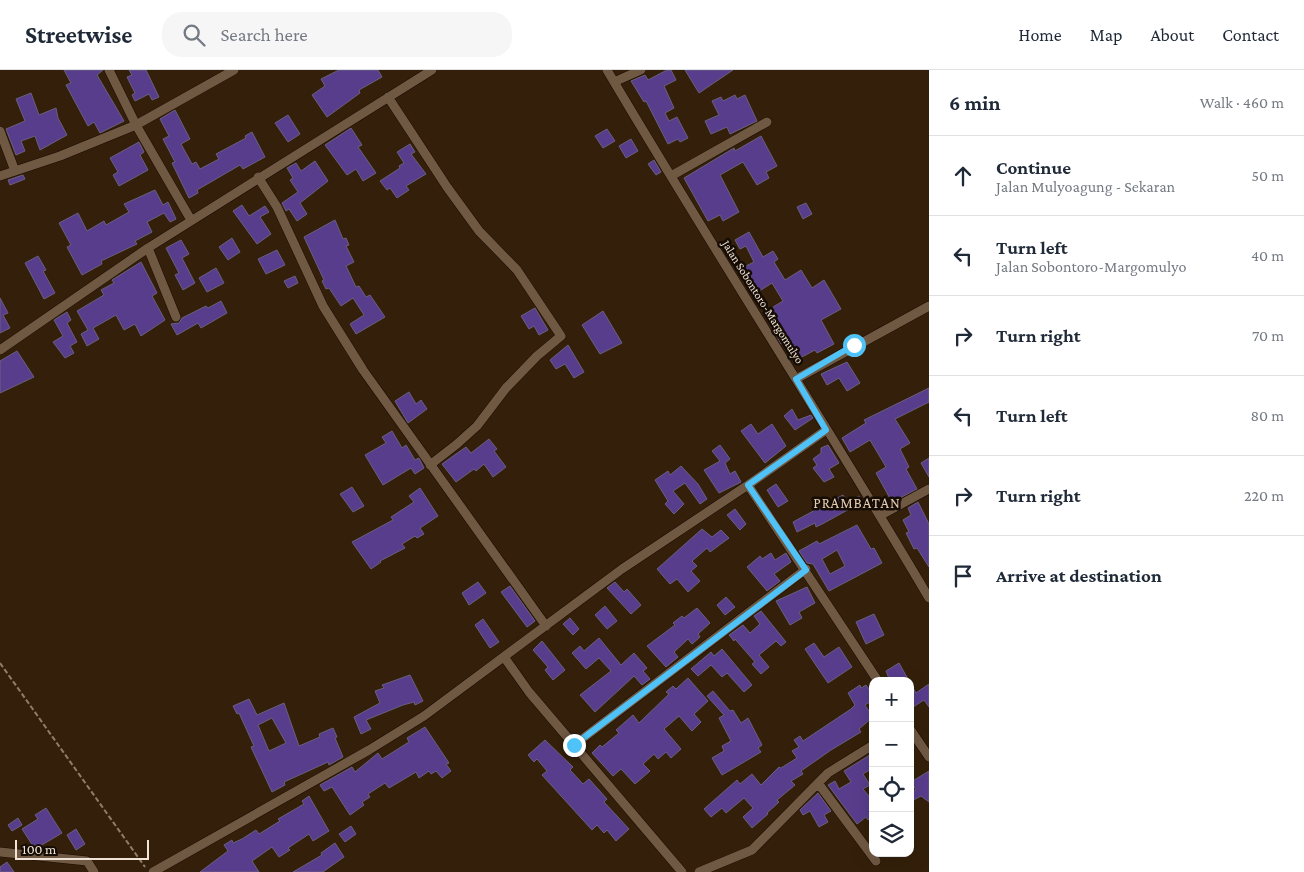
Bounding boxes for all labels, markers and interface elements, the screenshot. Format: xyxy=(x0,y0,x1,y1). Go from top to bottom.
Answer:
search box xyxy=(162,12,512,57)
text: Streetwise xyxy=(25,21,132,48)
icon: search xyxy=(180,21,208,49)
text: Search here xyxy=(220,24,308,45)
text: Home xyxy=(1019,25,1062,45)
text: Map xyxy=(1090,25,1122,45)
text: About xyxy=(1150,25,1194,45)
text: Contact xyxy=(1222,25,1279,45)
text: 6 min xyxy=(949,91,1000,115)
text: Walk · 460 m xyxy=(1200,94,1284,111)
text: Continue xyxy=(996,157,1071,178)
icon: ahead xyxy=(949,162,977,190)
text: 50 m xyxy=(1252,167,1284,184)
text: Jalan Mulyoagung - Sekaran xyxy=(996,178,1175,195)
street label: Jalan Sobontoro-Margomulyo xyxy=(719,237,807,366)
text: Turn left xyxy=(996,237,1068,258)
icon: left xyxy=(949,242,977,270)
text: 40 m xyxy=(1251,247,1284,264)
text: Jalan Sobontoro-Margomulyo xyxy=(996,258,1186,275)
icon: right xyxy=(949,322,977,350)
text: Turn right xyxy=(996,325,1081,346)
text: 70 m xyxy=(1252,327,1284,344)
route start xyxy=(843,334,866,357)
icon: left xyxy=(949,402,977,430)
text: Turn left xyxy=(996,405,1068,426)
text: 80 m xyxy=(1250,407,1284,424)
icon: right xyxy=(949,482,977,510)
text: Turn right xyxy=(996,485,1081,506)
text: 220 m xyxy=(1244,487,1284,504)
district label: PRAMBATAN xyxy=(813,495,901,511)
icon: arrive xyxy=(949,562,977,590)
text: Arrive at destination xyxy=(996,565,1162,586)
map controls xyxy=(869,677,914,857)
button: + xyxy=(869,677,914,722)
button: − xyxy=(869,722,914,767)
route end xyxy=(563,734,586,757)
button: locate xyxy=(869,767,914,812)
button: layers xyxy=(869,812,914,857)
scale bar xyxy=(15,837,149,860)
text: 100 m xyxy=(22,841,56,857)

